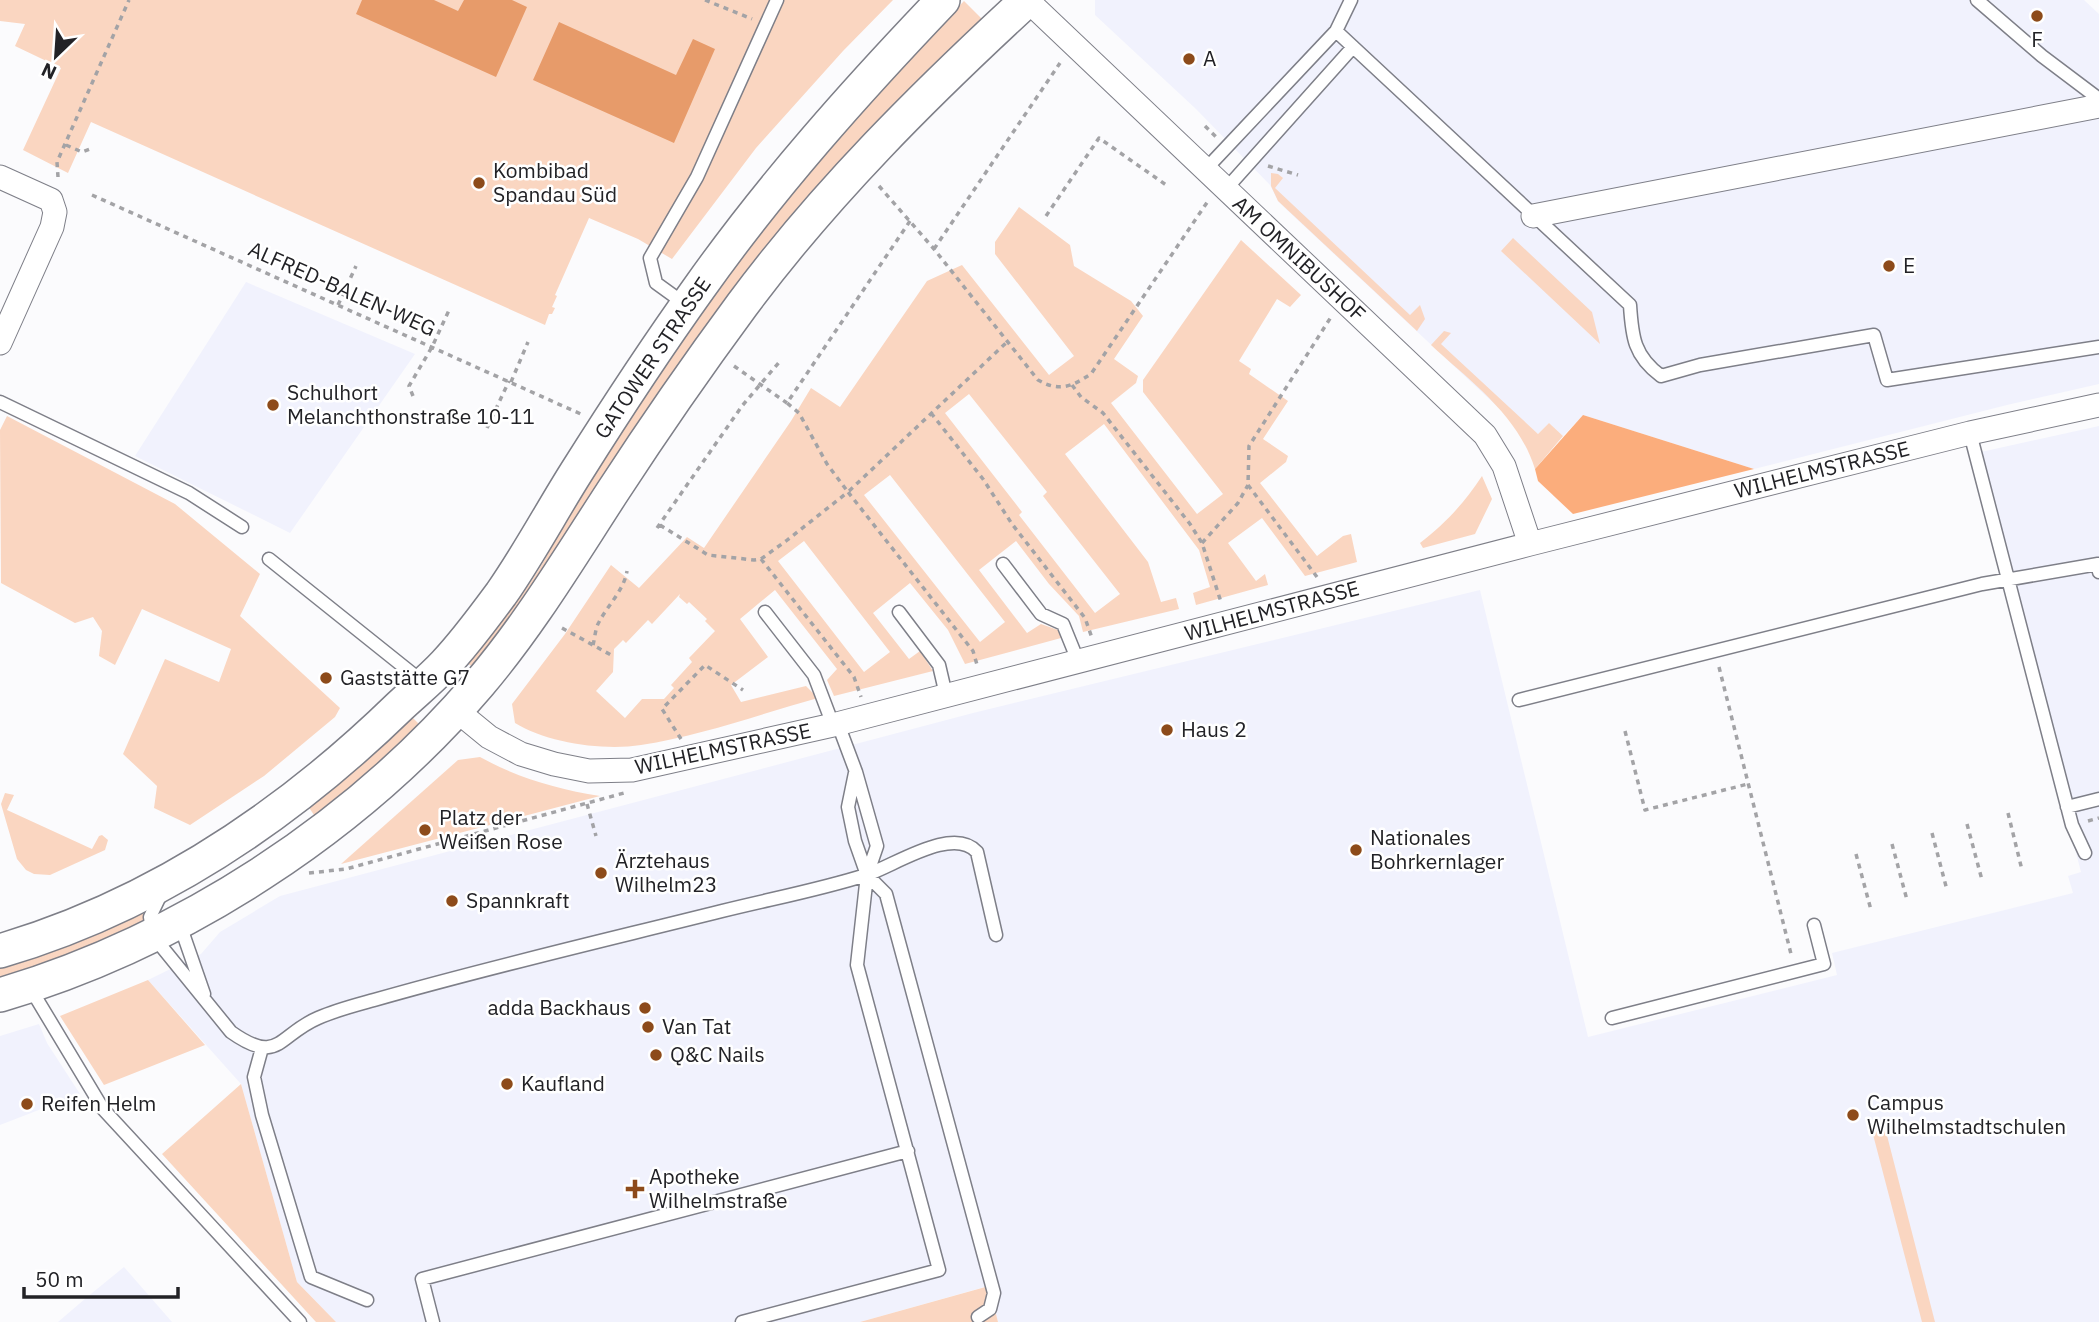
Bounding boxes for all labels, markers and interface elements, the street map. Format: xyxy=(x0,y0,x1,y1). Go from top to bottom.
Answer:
marker: F xyxy=(2029,8,2045,24)
north arrow xyxy=(21,21,91,91)
place label: F xyxy=(2031,25,2043,53)
place label: A xyxy=(1203,44,1216,72)
marker: A xyxy=(1181,51,1197,67)
text: N xyxy=(38,58,60,85)
place label: Kombibad Spandau Süd xyxy=(493,156,617,208)
marker: Kombibad Spandau Süd xyxy=(471,175,487,191)
street label: AM OMNIBUSHOF xyxy=(1227,189,1372,327)
street label: ALFRED-BALEN-WEG xyxy=(244,234,441,342)
place label: E xyxy=(1903,251,1915,279)
marker: E xyxy=(1881,258,1897,274)
street label: GATOWER STRASSE xyxy=(588,271,717,444)
place label: Schulhort Melanchthonstraße 10-11 xyxy=(287,378,535,430)
marker: Schulhort Melanchthonstraße 10-11 xyxy=(265,397,281,413)
street label: WILHELMSTRASSE xyxy=(1731,434,1912,504)
street label: WILHELMSTRASSE xyxy=(1181,573,1362,647)
place label: Gaststätte G7 xyxy=(340,663,470,691)
marker: Gaststätte G7 xyxy=(318,670,334,686)
place label: Haus 2 xyxy=(1181,715,1247,743)
street label: WILHELMSTRASSE xyxy=(632,716,814,780)
marker: Haus 2 xyxy=(1159,722,1175,738)
place label: Platz der Weißen Rose xyxy=(439,803,563,855)
marker: Platz der Weißen Rose xyxy=(417,822,433,838)
place label: Nationales Bohrkernlager xyxy=(1370,823,1504,875)
marker: Nationales Bohrkernlager xyxy=(1348,842,1364,858)
place label: Ärztehaus Wilhelm23 xyxy=(615,846,717,898)
marker: Ärztehaus Wilhelm23 xyxy=(593,865,609,881)
place label: Spannkraft xyxy=(466,886,570,914)
marker: Spannkraft xyxy=(444,893,460,909)
place label: adda Backhaus xyxy=(487,993,631,1021)
marker: adda Backhaus xyxy=(637,1000,653,1016)
place label: Van Tat xyxy=(662,1012,731,1040)
marker: Van Tat xyxy=(640,1019,656,1035)
place label: Q&C Nails xyxy=(670,1040,765,1068)
marker: Q&C Nails xyxy=(648,1047,664,1063)
place label: Kaufland xyxy=(521,1069,605,1097)
marker: Kaufland xyxy=(499,1076,515,1092)
place label: Campus Wilhelmstadtschulen xyxy=(1867,1088,2066,1140)
place label: Reifen Helm xyxy=(41,1089,156,1117)
marker: Reifen Helm xyxy=(19,1096,35,1112)
marker: Campus Wilhelmstadtschulen xyxy=(1845,1107,1861,1123)
place label: Apotheke Wilhelmstraße xyxy=(649,1162,787,1214)
marker: Apotheke Wilhelmstraße xyxy=(627,1181,643,1197)
scale bar xyxy=(24,1256,178,1300)
text: 50 m xyxy=(35,1265,84,1293)

